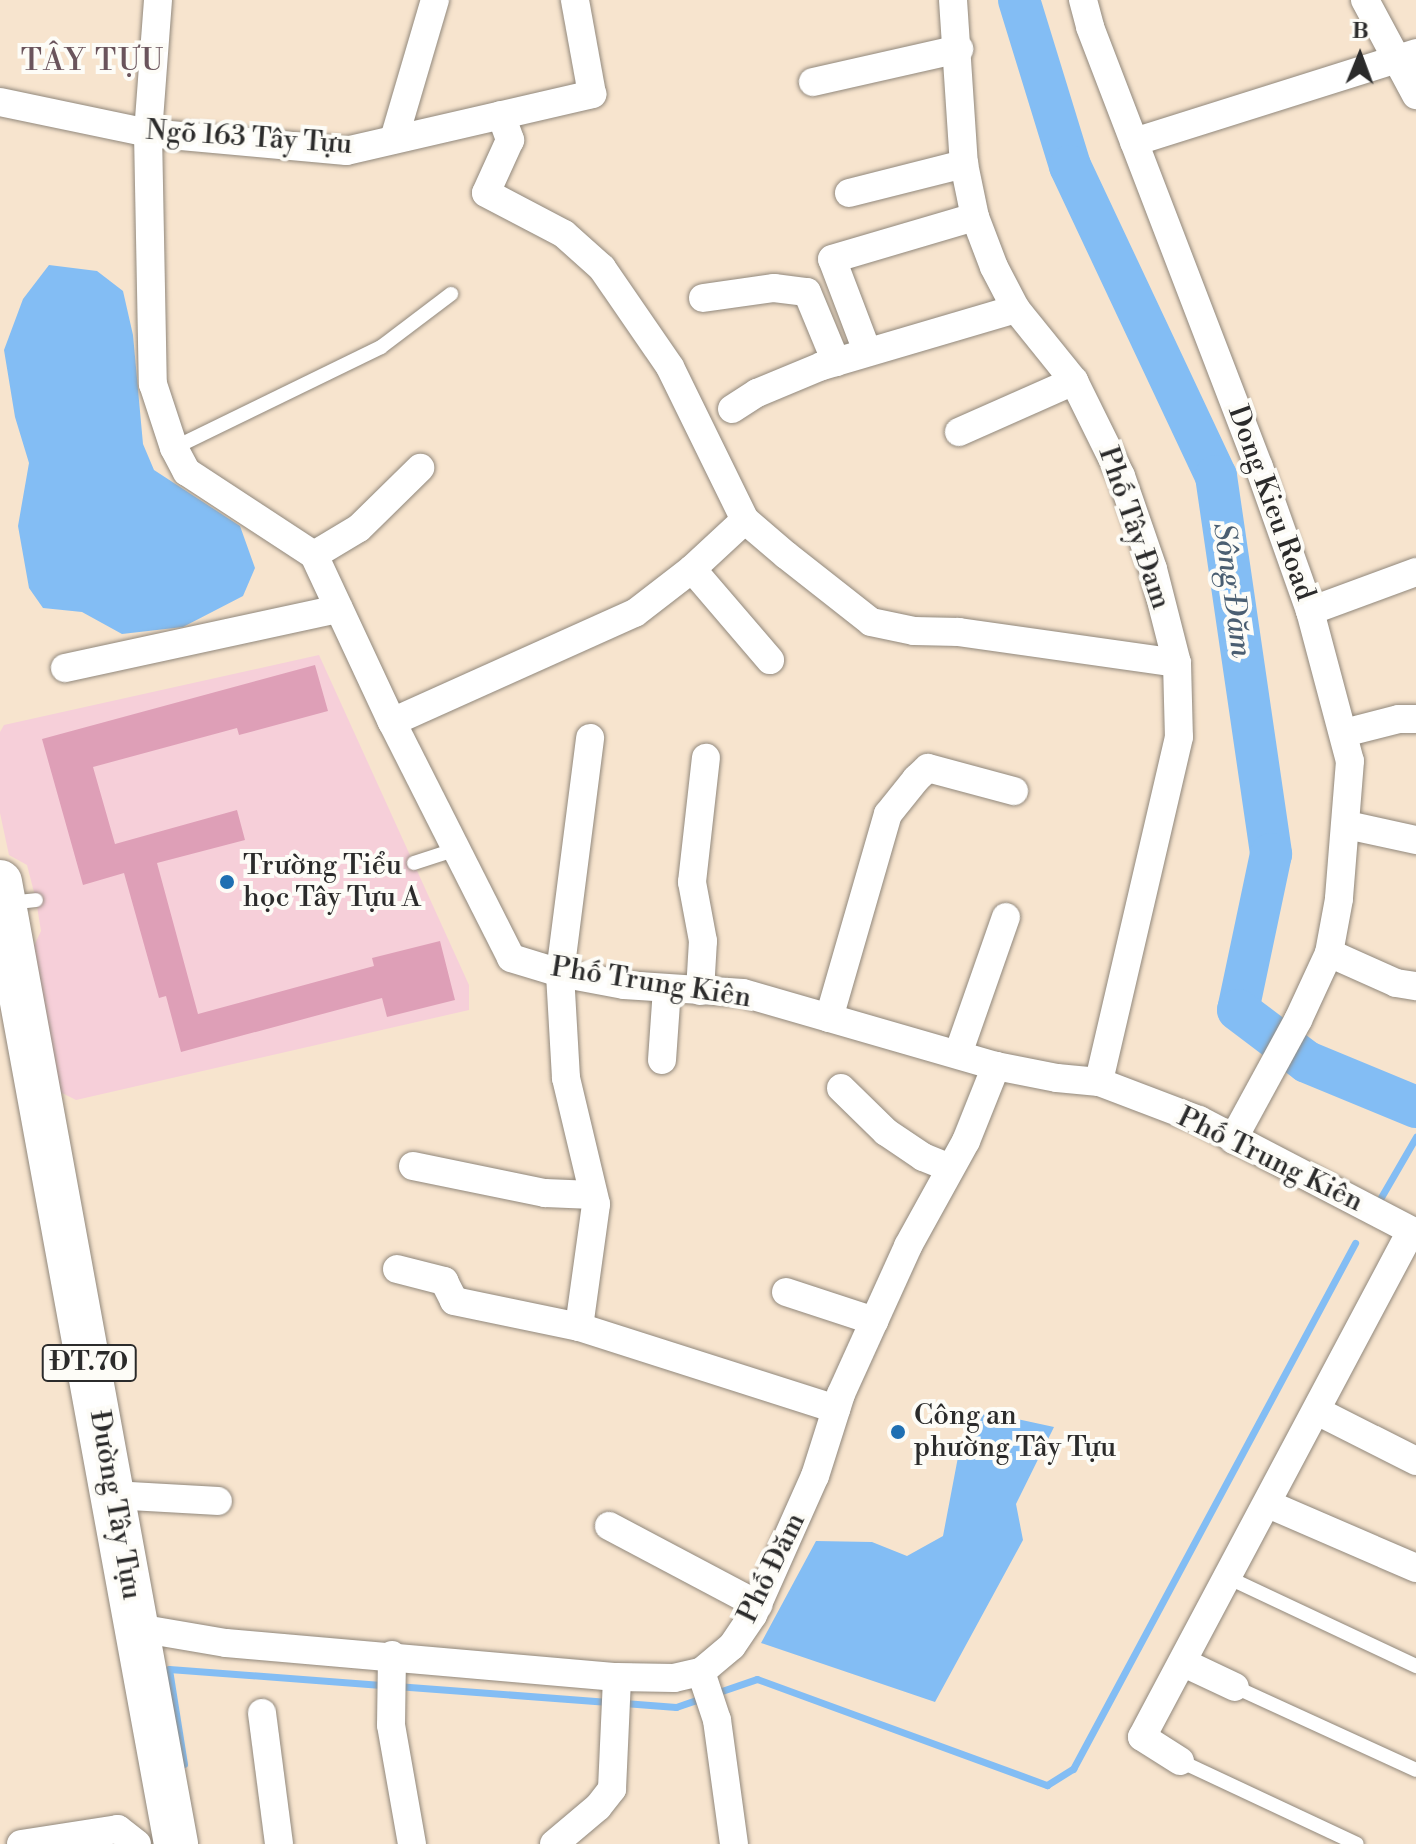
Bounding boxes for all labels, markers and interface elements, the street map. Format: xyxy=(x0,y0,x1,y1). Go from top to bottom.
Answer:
north arrow xyxy=(1320,16,1400,96)
text: B xyxy=(1352,18,1369,45)
district label: TÂY TỰU xyxy=(21,43,165,79)
street label: Ngõ 163 Tây Tựu xyxy=(145,114,353,162)
street label: Dong Kieu Road xyxy=(1220,401,1322,605)
street label: Phố Tây Đam xyxy=(1091,443,1177,613)
water label: Sông Đăm xyxy=(1205,520,1259,660)
place label: Trường Tiểu học Tây Tựu A xyxy=(243,849,421,915)
marker: Trường Tiểu học Tây Tựu A xyxy=(218,873,236,891)
street label: Phố Trung Kiên xyxy=(549,951,753,1015)
street label: Phố Trung Kiên xyxy=(1172,1101,1368,1219)
road number: ĐT.70 xyxy=(41,1341,137,1385)
place label: Công an phường Tây Tựu xyxy=(914,1399,1116,1465)
street label: Đường Tây Tựu xyxy=(82,1408,148,1602)
marker: Công an phường Tây Tựu xyxy=(889,1423,907,1441)
street label: Phố Đăm xyxy=(731,1508,813,1628)

